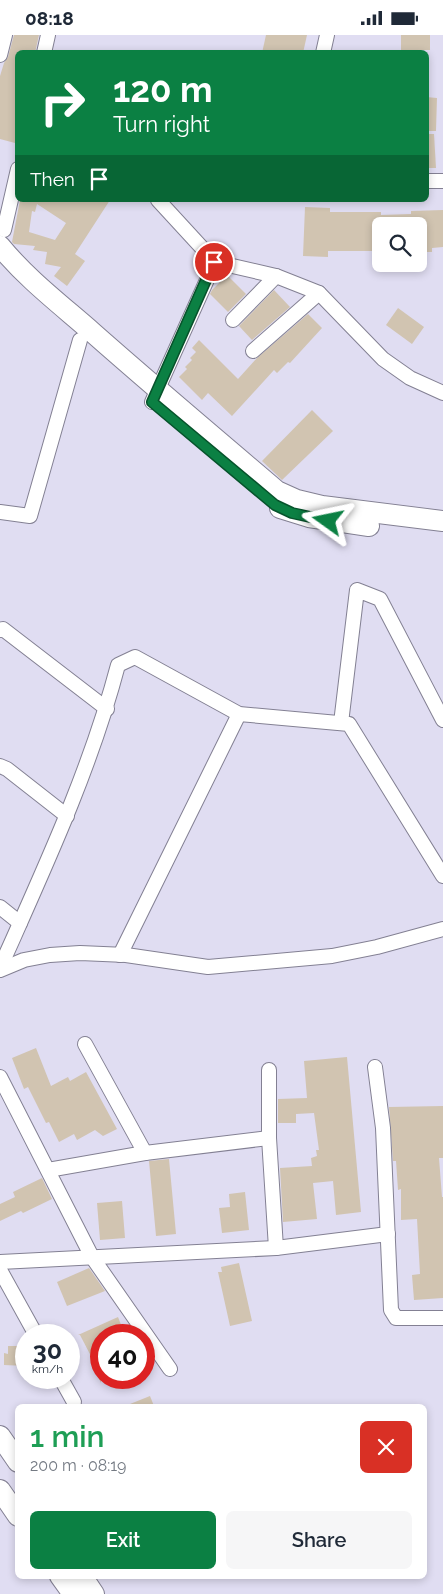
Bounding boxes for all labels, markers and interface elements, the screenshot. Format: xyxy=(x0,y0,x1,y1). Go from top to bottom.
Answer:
text: 08:18 xyxy=(25,7,74,29)
text: 120 m xyxy=(113,69,213,110)
icon: right xyxy=(30,70,95,135)
text: Turn right xyxy=(113,111,210,137)
icon: arrive xyxy=(85,165,113,193)
text: Then xyxy=(30,168,75,190)
map controls xyxy=(372,217,427,272)
button: search xyxy=(372,217,427,272)
pin xyxy=(193,241,235,283)
icon: arrive xyxy=(200,248,228,276)
position arrow xyxy=(301,494,353,546)
speed limit sign: 40 xyxy=(90,1324,155,1389)
text: 30 xyxy=(33,1335,62,1365)
text: km/h xyxy=(32,1362,63,1376)
text: 1 min xyxy=(30,1419,105,1454)
button: close xyxy=(360,1421,412,1473)
text: 200 m · 08:19 xyxy=(30,1456,126,1475)
button: Exit xyxy=(30,1511,216,1569)
button: Share xyxy=(226,1511,412,1569)

